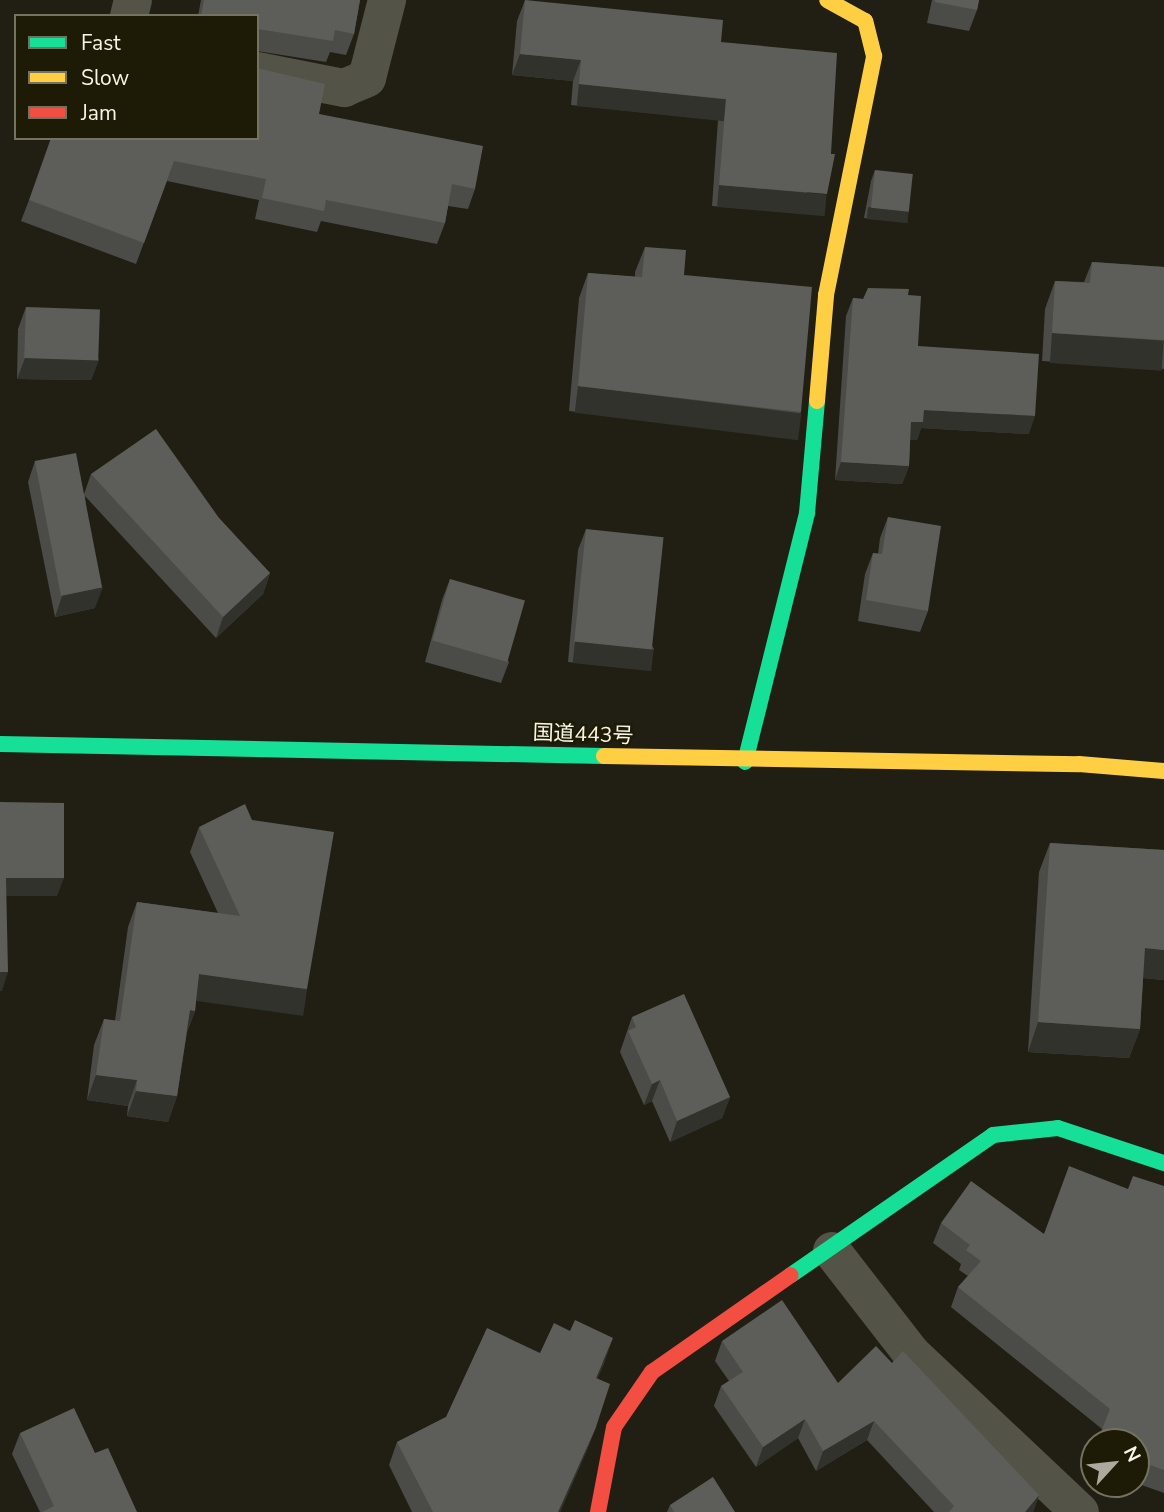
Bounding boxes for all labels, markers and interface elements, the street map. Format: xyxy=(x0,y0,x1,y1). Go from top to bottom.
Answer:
legend xyxy=(14,14,259,140)
text: Fast xyxy=(81,29,121,57)
text: Slow xyxy=(81,64,129,92)
text: Jam xyxy=(81,99,117,127)
street label: 国道443号 xyxy=(532,720,634,748)
north arrow xyxy=(1080,1428,1150,1498)
text: N xyxy=(1117,1442,1147,1467)

